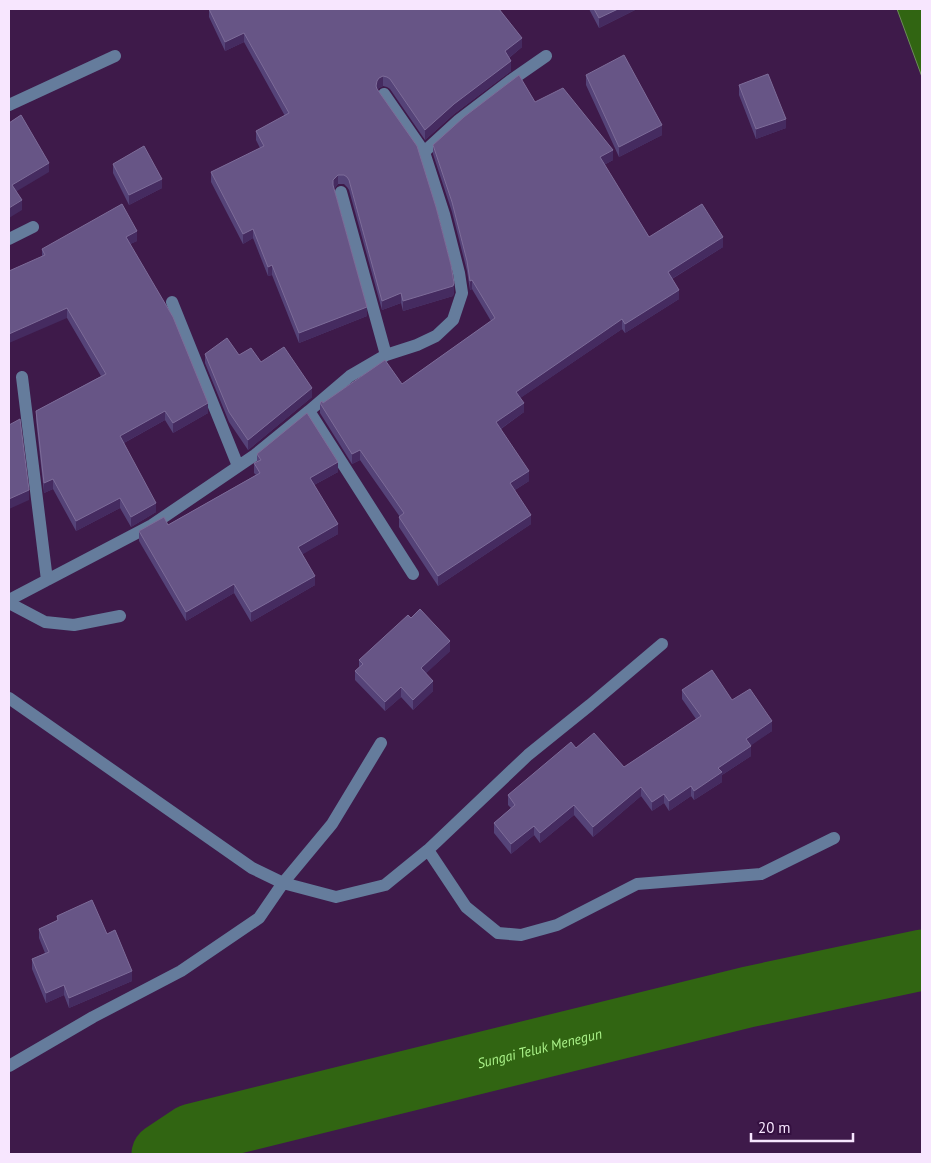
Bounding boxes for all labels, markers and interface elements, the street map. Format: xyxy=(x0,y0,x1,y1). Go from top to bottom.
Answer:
water label: Sungai Teluk Menegun xyxy=(475,1024,604,1072)
scale bar xyxy=(751,1110,854,1142)
text: 20 m xyxy=(758,1118,791,1137)

